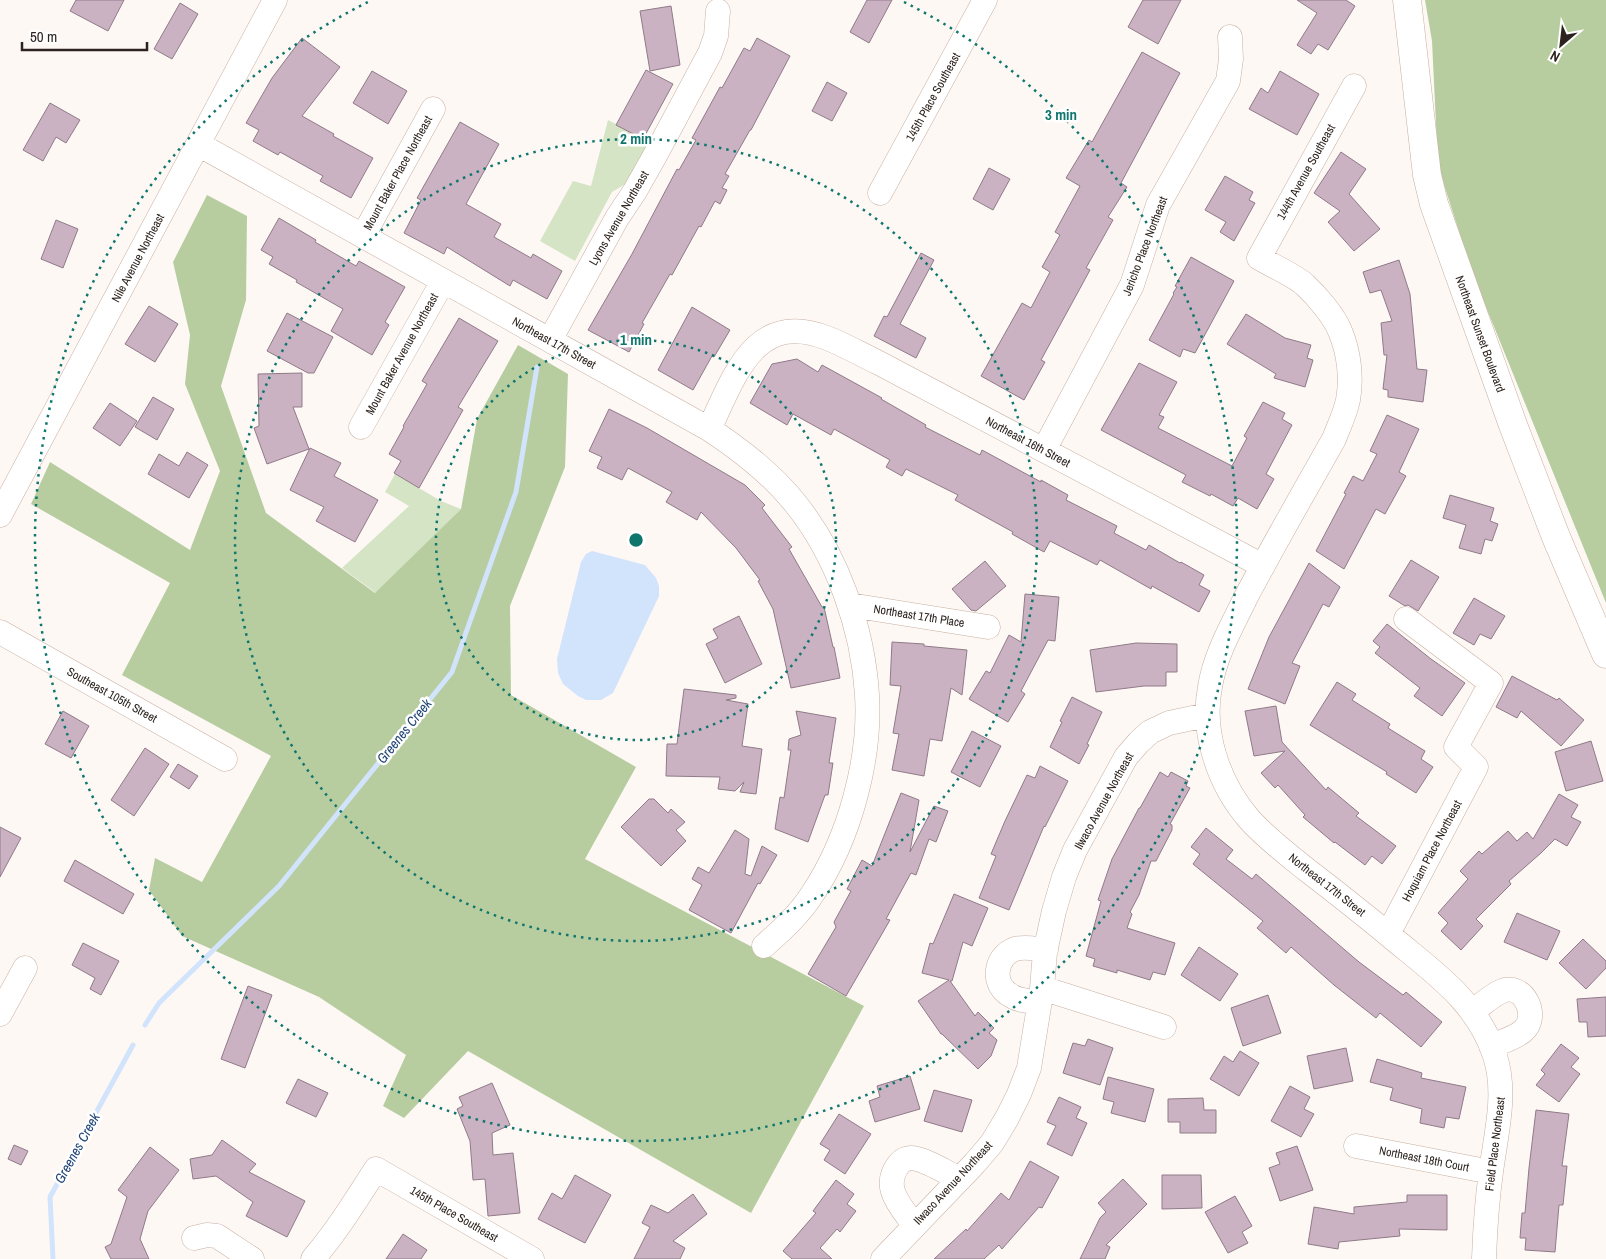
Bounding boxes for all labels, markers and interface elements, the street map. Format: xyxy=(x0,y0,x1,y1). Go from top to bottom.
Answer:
scale bar xyxy=(22,20,148,52)
north arrow xyxy=(1536,20,1586,70)
text: 50 m xyxy=(30,26,57,47)
text: N xyxy=(1547,47,1563,66)
street label: 145th Place Southeast xyxy=(902,50,964,144)
text: 3 min xyxy=(1045,104,1077,125)
street label: Mount Baker Place Northeast xyxy=(360,113,436,233)
street label: 144th Avenue Southeast xyxy=(1273,121,1339,223)
text: 2 min xyxy=(620,128,652,149)
street label: Lyons Avenue Northeast xyxy=(585,168,653,268)
street label: Jericho Place Northeast xyxy=(1119,194,1171,298)
street label: Nile Avenue Northeast xyxy=(108,211,168,305)
street label: Northeast Sunset Boulevard xyxy=(1451,273,1509,395)
street label: Mount Baker Avenue Northeast xyxy=(362,290,442,418)
street label: Northeast 17th Street xyxy=(509,313,599,373)
text: 1 min xyxy=(620,329,652,350)
street label: Northeast 16th Street xyxy=(983,413,1073,471)
centre of rings xyxy=(627,531,645,549)
street label: Northeast 17th Place xyxy=(872,601,966,631)
street label: Southeast 105th Street xyxy=(64,664,160,727)
water label: Greenes Creek xyxy=(373,694,436,767)
street label: Ilwaco Avenue Northeast xyxy=(1071,749,1137,852)
street label: Hoquiam Place Northeast xyxy=(1398,797,1466,904)
street label: Northeast 17th Street xyxy=(1285,850,1369,920)
street label: Field Place Northeast xyxy=(1481,1096,1509,1192)
water label: Greenes Creek xyxy=(50,1108,104,1186)
street label: Ilwaco Avenue Northeast xyxy=(910,1138,996,1228)
street label: Northeast 18th Court xyxy=(1378,1142,1471,1176)
street label: 145th Place Southeast xyxy=(407,1182,501,1246)

